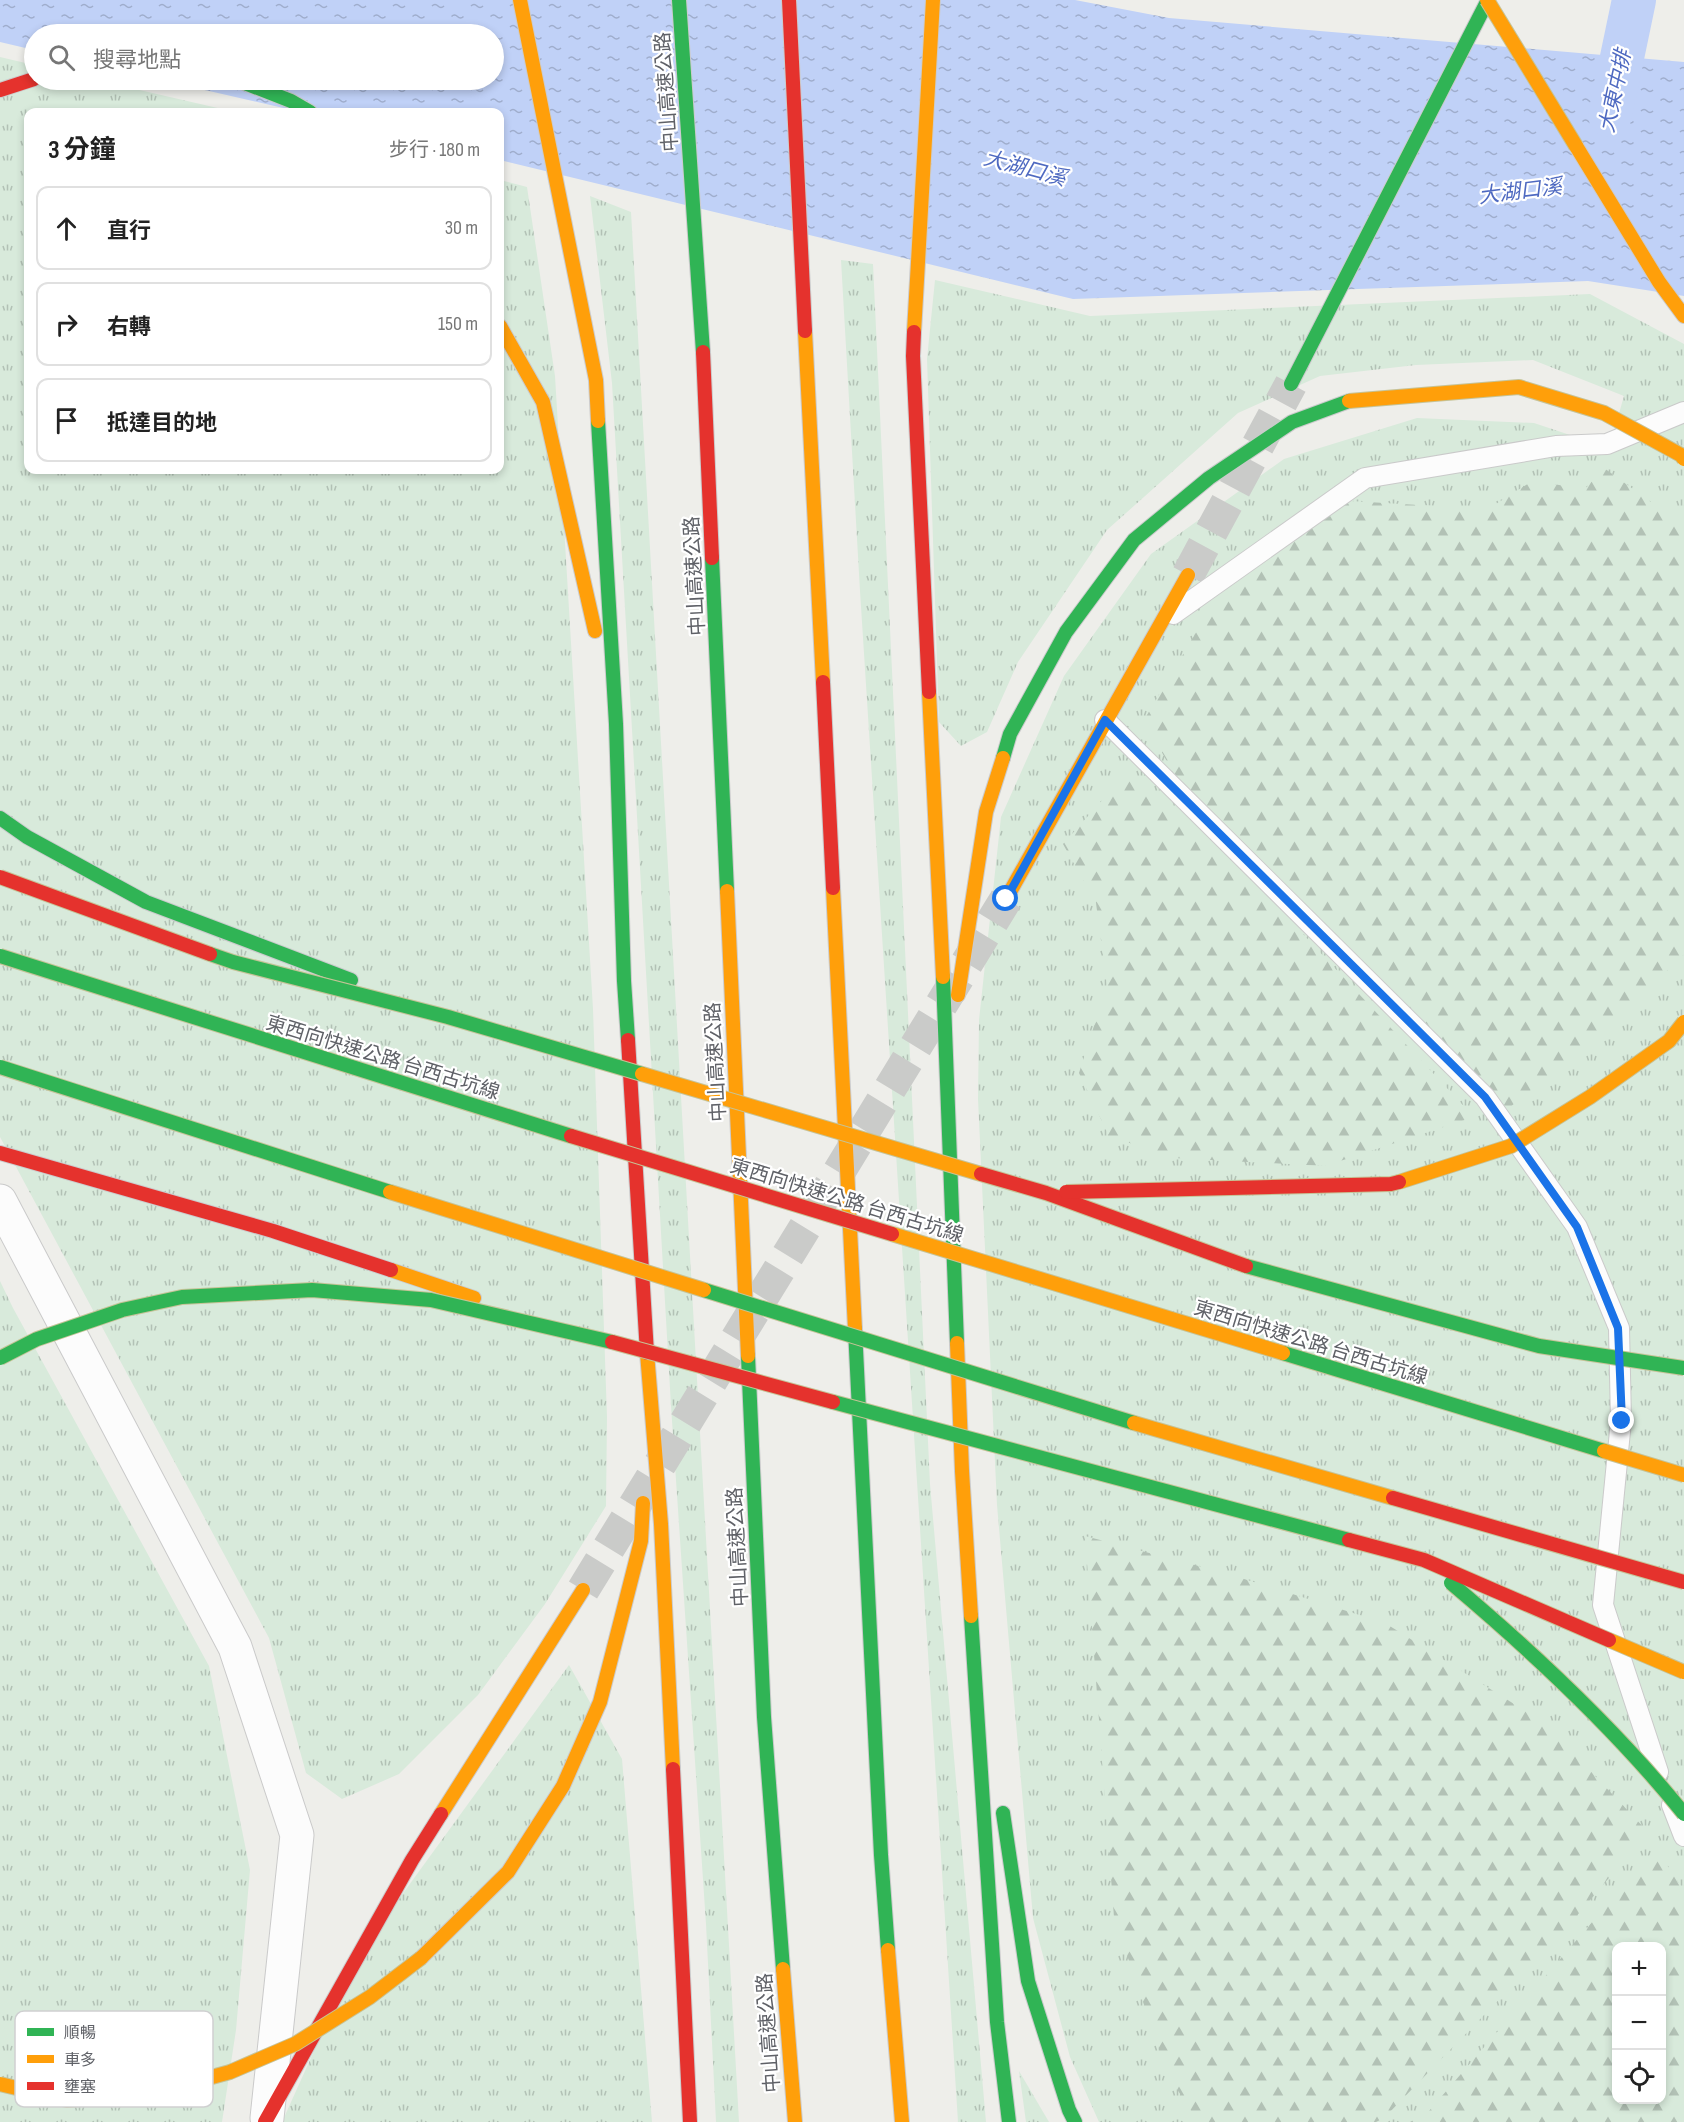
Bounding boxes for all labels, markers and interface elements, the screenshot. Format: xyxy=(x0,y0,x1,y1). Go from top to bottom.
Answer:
search box xyxy=(24,24,504,90)
street label: 中山高速公路 xyxy=(651,31,683,153)
icon: search xyxy=(45,41,78,74)
water label: 大東中排 xyxy=(1595,44,1637,135)
text: 搜尋地點 xyxy=(93,47,181,74)
text: 3 分鐘 xyxy=(48,135,116,166)
text: 步行 · 180 m xyxy=(389,138,480,162)
water label: 大湖口溪 xyxy=(981,146,1072,192)
water label: 大湖口溪 xyxy=(1477,174,1566,209)
icon: ahead xyxy=(50,212,83,245)
text: 30 m xyxy=(445,216,478,240)
text: 直行 xyxy=(107,218,151,245)
icon: right xyxy=(50,308,83,341)
text: 150 m xyxy=(438,312,478,336)
text: 右轉 xyxy=(107,314,151,341)
icon: arrive xyxy=(50,404,83,437)
text: 抵達目的地 xyxy=(107,410,217,437)
street label: 中山高速公路 xyxy=(680,515,710,636)
route start xyxy=(992,885,1018,911)
street label: 中山高速公路 xyxy=(701,1001,731,1122)
street label: 東西向快速公路 台西古坑線 xyxy=(263,1011,502,1105)
street label: 東西向快速公路 台西古坑線 xyxy=(727,1154,966,1248)
street label: 東西向快速公路 台西古坑線 xyxy=(1191,1296,1430,1390)
route end xyxy=(1608,1407,1634,1433)
street label: 中山高速公路 xyxy=(723,1486,753,1607)
map controls xyxy=(1612,1942,1666,2104)
button: + xyxy=(1612,1942,1666,1996)
street label: 中山高速公路 xyxy=(753,1972,785,2094)
button: − xyxy=(1612,1996,1666,2050)
legend xyxy=(15,2011,213,2107)
text: 順暢 xyxy=(64,2024,96,2043)
button: locate xyxy=(1612,2050,1666,2104)
text: 車多 xyxy=(64,2051,96,2070)
text: 壅塞 xyxy=(64,2078,96,2097)

